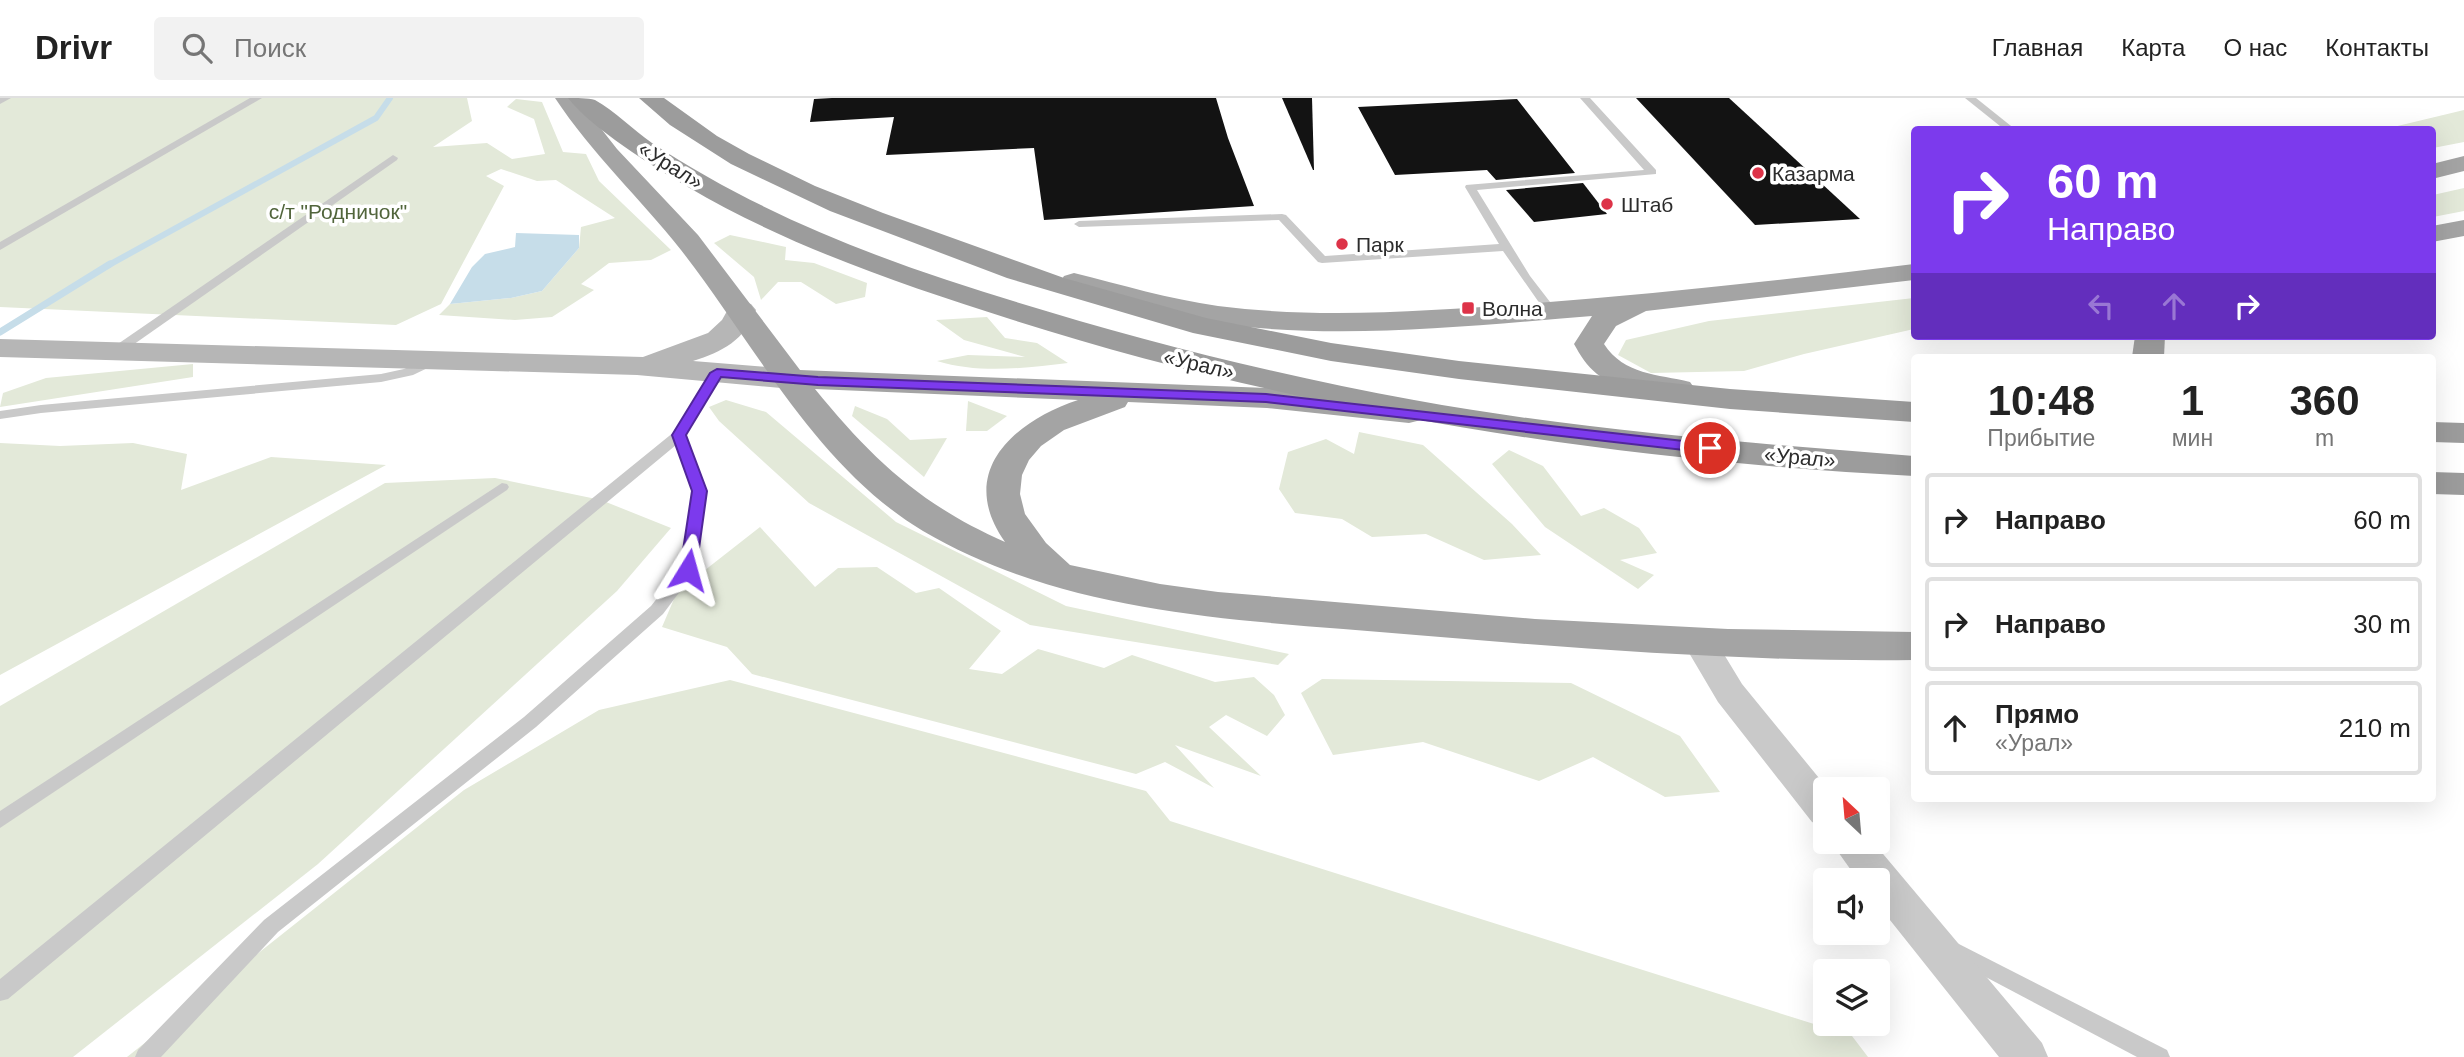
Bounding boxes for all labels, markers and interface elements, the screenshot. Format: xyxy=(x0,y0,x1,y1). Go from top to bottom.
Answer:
search box xyxy=(154,17,644,80)
text: Drivr xyxy=(35,29,112,66)
icon: search xyxy=(178,29,216,67)
text: Поиск xyxy=(234,33,306,63)
text: Главная xyxy=(1992,34,2083,61)
text: Карта xyxy=(2121,34,2185,61)
text: О нас xyxy=(2223,34,2287,61)
text: Контакты xyxy=(2325,34,2429,61)
street label: «Урал» xyxy=(635,136,707,194)
icon: right xyxy=(1932,154,2023,245)
text: 60 m xyxy=(2047,154,2159,208)
place label: Казарма xyxy=(1772,162,1855,185)
marker: Казарма xyxy=(1750,165,1766,181)
place label: Штаб xyxy=(1621,193,1673,216)
marker: Штаб xyxy=(1599,196,1615,212)
park label: с/т "Родничок" xyxy=(269,200,407,223)
text: Направо xyxy=(2047,211,2175,247)
place label: Парк xyxy=(1356,233,1404,256)
marker: Парк xyxy=(1334,236,1350,252)
icon: left xyxy=(2082,287,2120,325)
icon: ahead xyxy=(2155,287,2193,325)
icon: right xyxy=(2228,287,2266,325)
place label: Волна xyxy=(1482,297,1543,320)
marker: Волна xyxy=(1460,300,1476,316)
street label: «Урал» xyxy=(1162,345,1236,383)
text: 10:48 xyxy=(1988,377,2095,424)
text: 1 xyxy=(2181,377,2204,424)
text: 360 xyxy=(2290,377,2360,424)
pin xyxy=(1680,418,1740,478)
text: Прибытие xyxy=(1987,425,2095,451)
text: мин xyxy=(2172,425,2213,451)
text: m xyxy=(2315,425,2334,451)
icon: arrive xyxy=(1691,429,1729,467)
street label: «Урал» xyxy=(1763,442,1837,472)
icon: right xyxy=(1936,501,1974,539)
text: Направо xyxy=(1995,505,2106,535)
text: 60 m xyxy=(2353,505,2411,535)
position arrow xyxy=(651,533,725,607)
icon: right xyxy=(1936,605,1974,643)
text: Направо xyxy=(1995,609,2106,639)
text: 30 m xyxy=(2353,609,2411,639)
text: Прямо xyxy=(1995,699,2079,729)
icon: ahead xyxy=(1936,709,1974,747)
text: 210 m xyxy=(2339,713,2411,743)
text: «Урал» xyxy=(1995,730,2073,756)
north arrow xyxy=(1813,777,1890,854)
map controls xyxy=(1813,777,1890,1036)
button: sound xyxy=(1813,868,1890,945)
button: layers xyxy=(1813,959,1890,1036)

